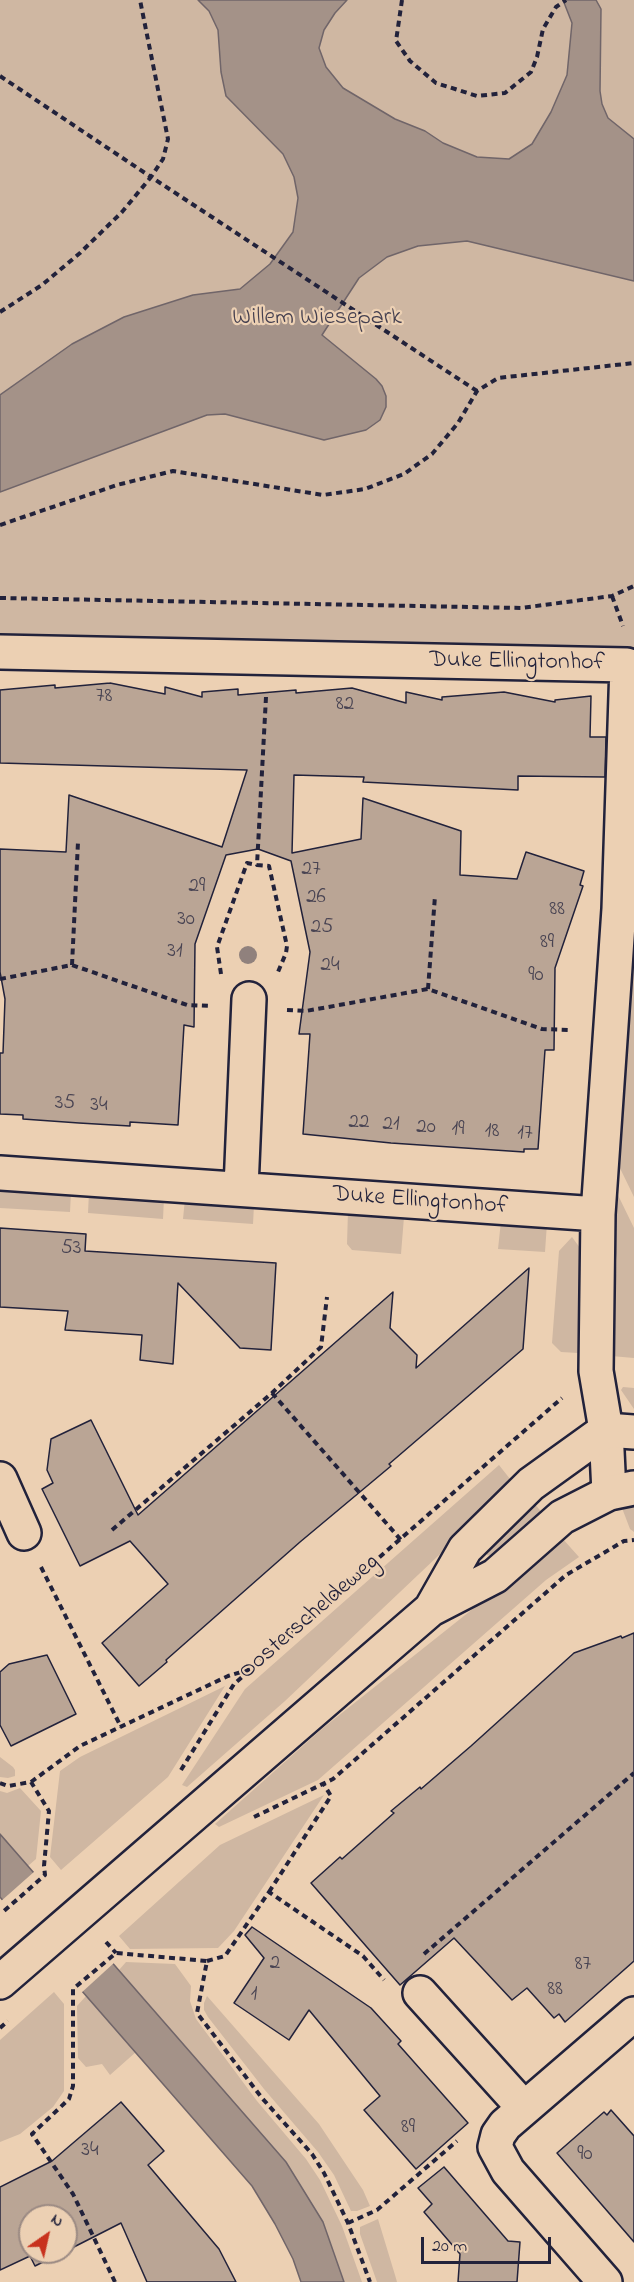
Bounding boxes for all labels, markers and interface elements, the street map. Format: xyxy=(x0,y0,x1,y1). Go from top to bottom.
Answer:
park label: Willem Wiesepark xyxy=(232,305,402,333)
street label: Duke Ellingtonhof xyxy=(429,647,605,679)
house number: 78 xyxy=(96,685,112,711)
house number: 82 xyxy=(336,693,354,719)
house number: 27 xyxy=(301,858,321,884)
house number: 29 xyxy=(189,875,205,901)
house number: 26 xyxy=(306,886,326,912)
house number: 88 xyxy=(549,898,565,924)
house number: 30 xyxy=(177,908,195,934)
house number: 25 xyxy=(311,916,333,942)
house number: 89 xyxy=(540,931,554,957)
house number: 31 xyxy=(167,940,183,966)
house number: 24 xyxy=(320,954,340,980)
house number: 90 xyxy=(528,964,544,990)
house number: 35 xyxy=(55,1092,75,1118)
house number: 34 xyxy=(90,1094,108,1120)
house number: 22 xyxy=(349,1111,369,1137)
house number: 21 xyxy=(382,1113,400,1139)
house number: 20 xyxy=(416,1116,436,1142)
house number: 19 xyxy=(452,1118,464,1144)
house number: 18 xyxy=(485,1120,499,1146)
house number: 17 xyxy=(517,1122,533,1148)
street label: Duke Ellingtonhof xyxy=(331,1182,509,1222)
house number: 53 xyxy=(61,1237,81,1263)
street label: Oosterscheldeweg xyxy=(234,1549,386,1687)
house number: 2 xyxy=(270,1952,280,1978)
house number: 87 xyxy=(575,1953,591,1979)
house number: 88 xyxy=(547,1978,563,2004)
house number: 1 xyxy=(251,1983,257,2009)
house number: 89 xyxy=(401,2116,415,2142)
house number: 34 xyxy=(81,2139,99,2165)
house number: 90 xyxy=(577,2143,593,2169)
north arrow xyxy=(18,2204,78,2264)
text: N xyxy=(46,2208,68,2234)
scale bar xyxy=(424,2225,554,2263)
text: 20 m xyxy=(432,2234,467,2260)

